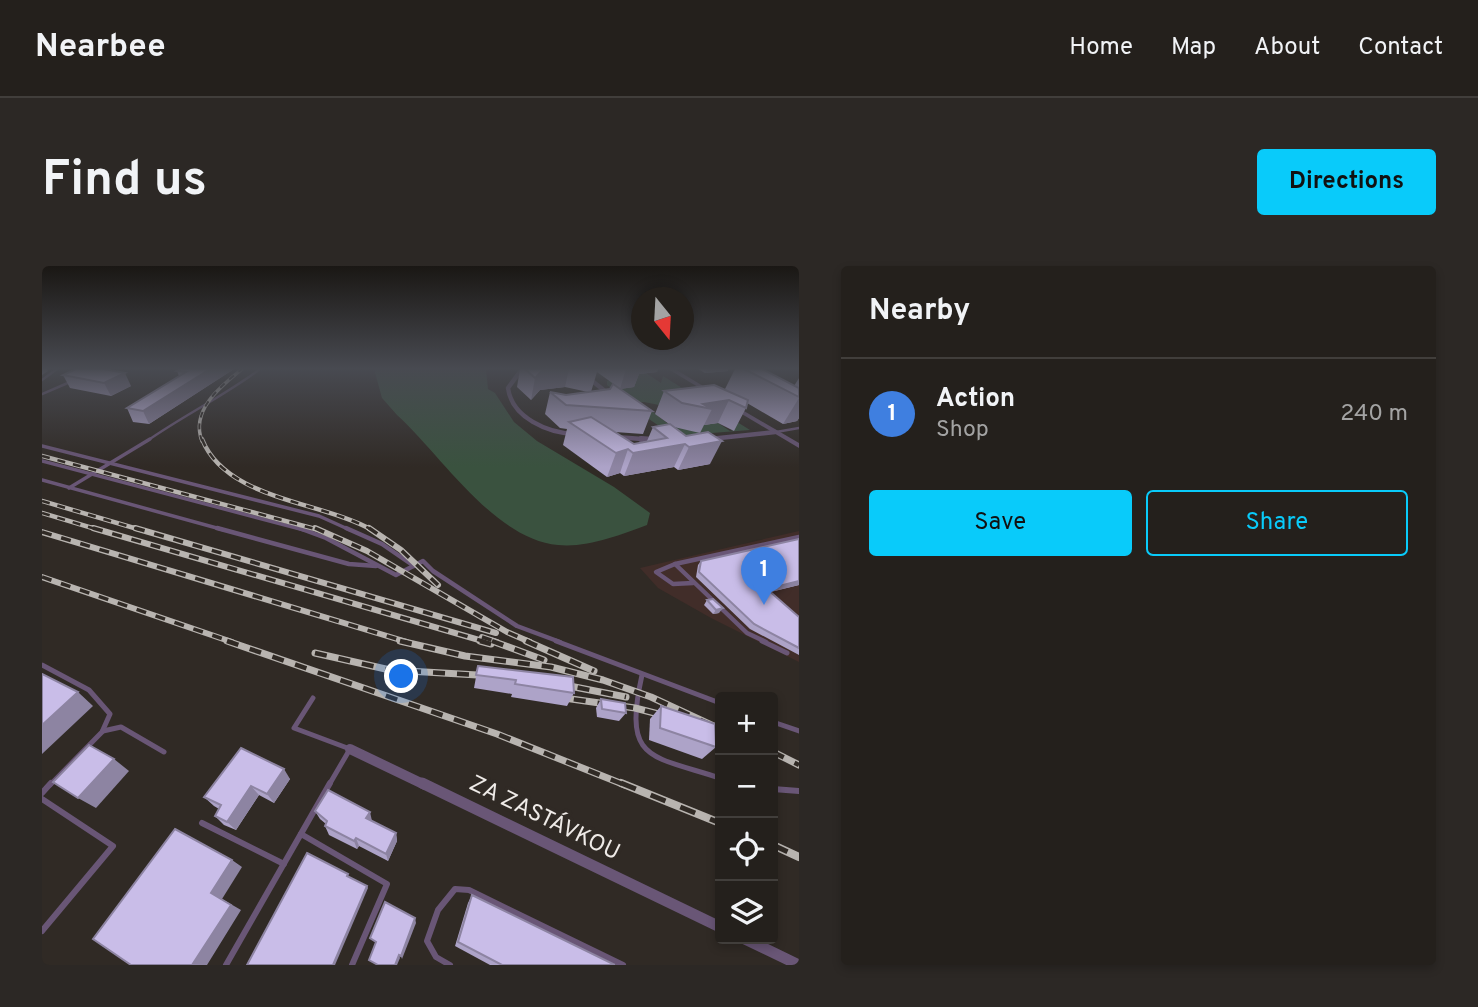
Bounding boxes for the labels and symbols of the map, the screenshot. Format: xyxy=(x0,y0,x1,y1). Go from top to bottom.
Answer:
north arrow xyxy=(631,287,694,350)
pin: 1 xyxy=(741,547,787,605)
your location xyxy=(384,659,418,693)
street label: ZA ZASTÁVKOU xyxy=(464,769,625,868)

